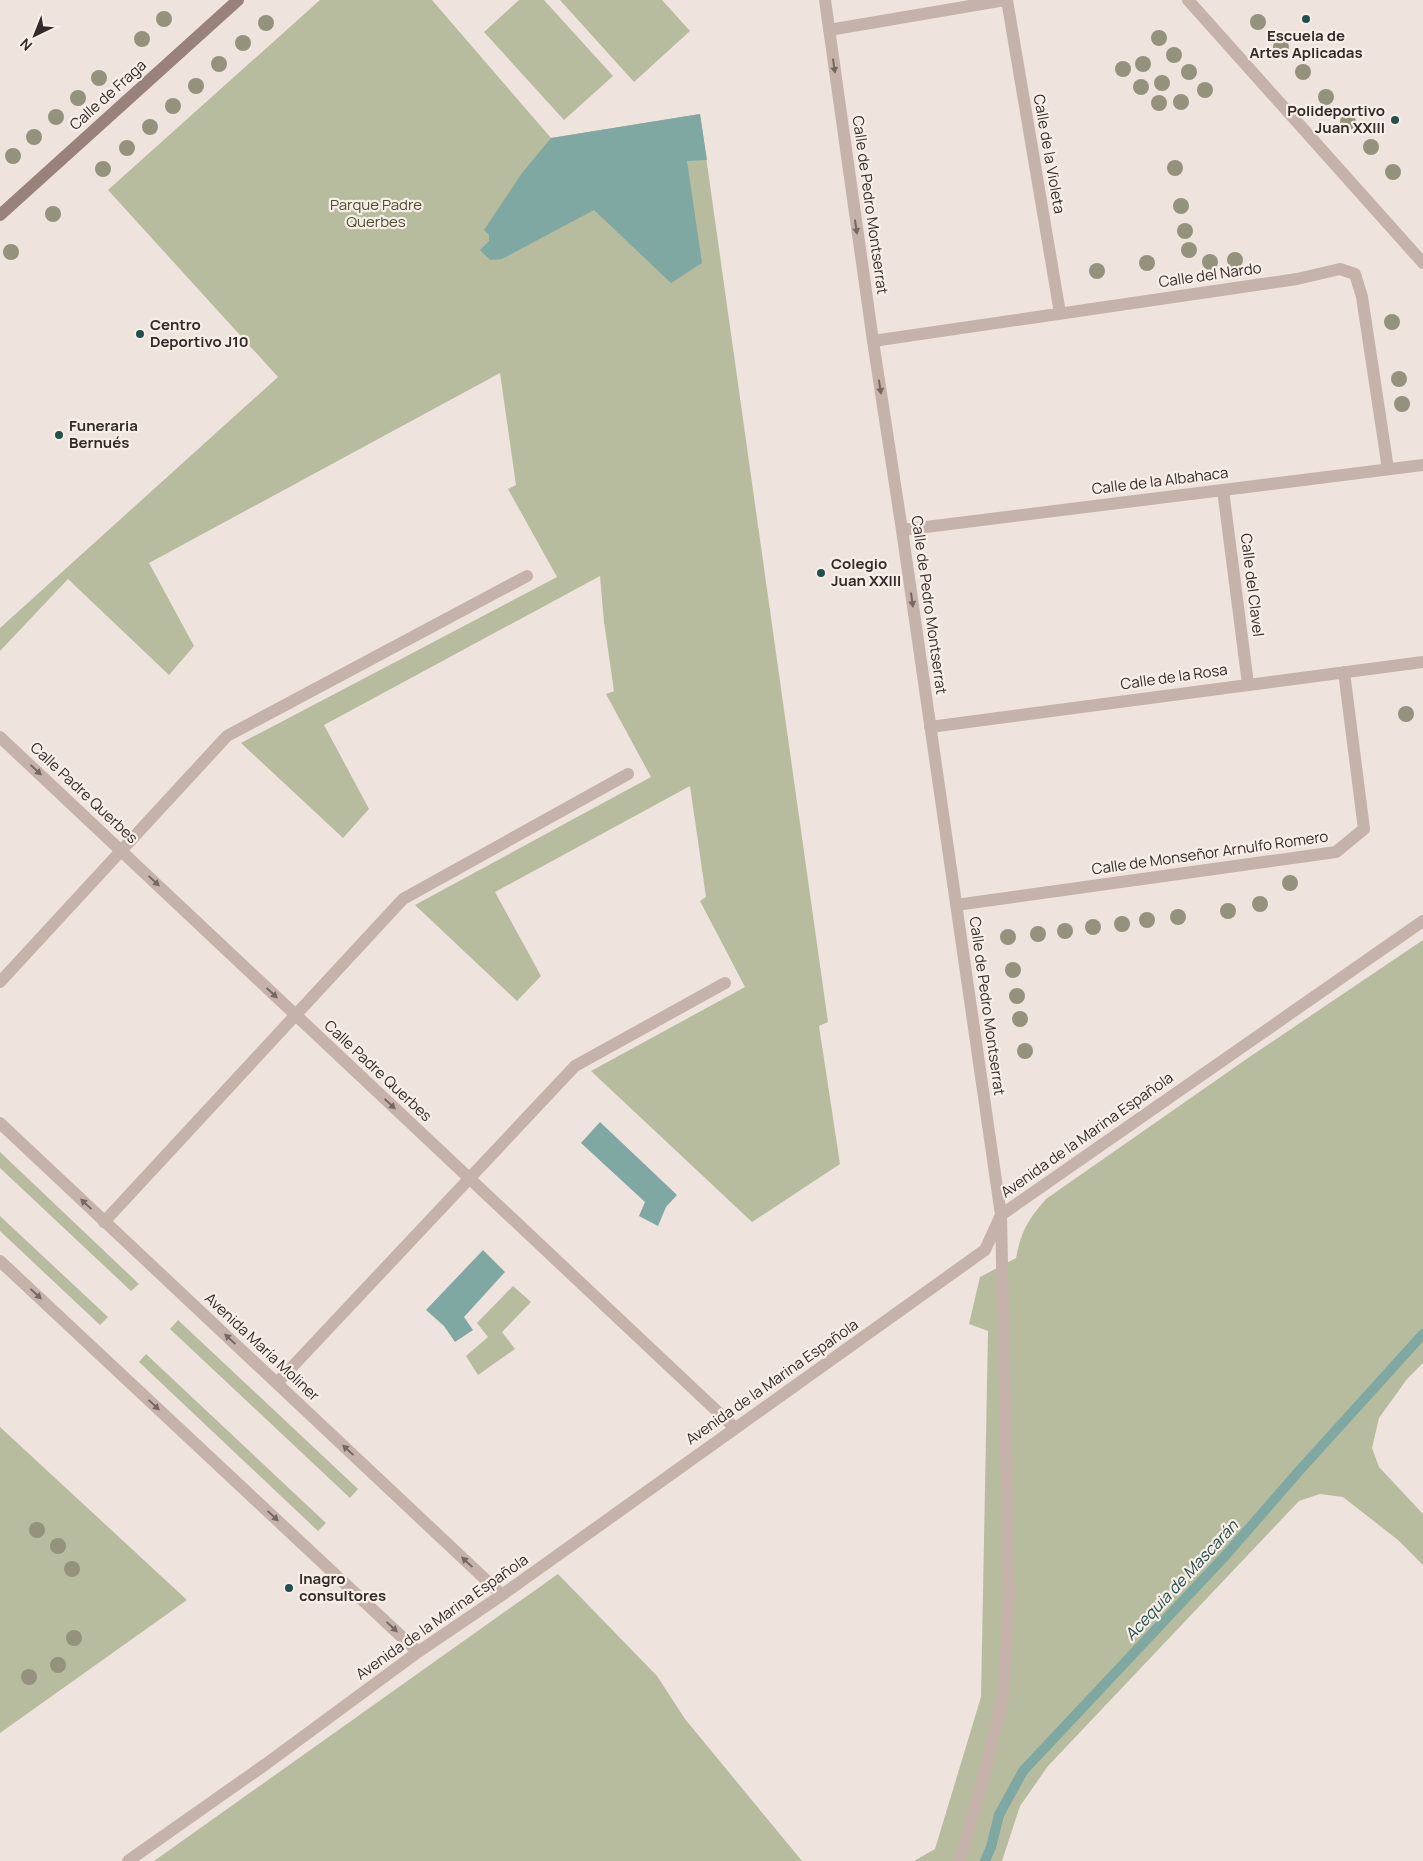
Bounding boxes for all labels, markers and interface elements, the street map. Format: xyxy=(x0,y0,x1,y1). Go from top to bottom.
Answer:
north arrow xyxy=(10,10,60,60)
marker: Escuela de Artes Aplicadas xyxy=(1300,13,1312,25)
place label: Escuela de Artes Aplicadas xyxy=(1249,25,1363,63)
text: N xyxy=(16,34,36,55)
street label: Calle de Fraga xyxy=(65,54,151,135)
one-way arrow xyxy=(830,58,838,74)
street label: Calle de la Violeta xyxy=(1029,92,1070,215)
place label: Polideportivo Juan XXIII xyxy=(1287,100,1385,138)
street label: Calle de Pedro Montserrat xyxy=(848,114,893,296)
marker: Polideportivo Juan XXIII xyxy=(1389,114,1401,126)
park label: Parque Padre Querbes xyxy=(330,194,422,232)
one-way arrow xyxy=(853,219,861,235)
street label: Calle del Nardo xyxy=(1157,257,1263,292)
place label: Centro Deportivo J10 xyxy=(150,314,249,352)
marker: Centro Deportivo J10 xyxy=(134,328,146,340)
one-way arrow xyxy=(876,380,884,396)
place label: Funeraria Bernués xyxy=(69,415,138,453)
marker: Funeraria Bernués xyxy=(53,429,65,441)
street label: Calle de la Albahaca xyxy=(1090,462,1229,499)
street label: Calle de Pedro Montserrat xyxy=(907,514,952,696)
street label: Calle del Clavel xyxy=(1236,532,1269,638)
place label: Colegio Juan XXIII xyxy=(831,553,901,591)
marker: Colegio Juan XXIII xyxy=(815,567,827,579)
one-way arrow xyxy=(908,592,916,608)
street label: Calle de la Rosa xyxy=(1119,659,1229,694)
street label: Calle Padre Querbes xyxy=(26,737,143,848)
one-way arrow xyxy=(29,764,41,776)
street label: Calle de Monseñor Arnulfo Romero xyxy=(1090,825,1330,880)
one-way arrow xyxy=(148,875,160,887)
street label: Calle de Pedro Montserrat xyxy=(965,915,1010,1097)
one-way arrow xyxy=(266,987,278,999)
street label: Calle Padre Querbes xyxy=(320,1015,437,1126)
street label: Avenida de la Marina Española xyxy=(996,1067,1177,1202)
one-way arrow xyxy=(384,1098,396,1110)
one-way arrow xyxy=(80,1198,92,1210)
one-way arrow xyxy=(29,1288,41,1300)
street label: Avenida María Moliner xyxy=(200,1288,325,1406)
street label: Avenida de la Marina Española xyxy=(681,1314,862,1449)
one-way arrow xyxy=(224,1333,236,1345)
one-way arrow xyxy=(148,1399,160,1411)
one-way arrow xyxy=(343,1444,355,1456)
one-way arrow xyxy=(266,1510,278,1522)
water label: Acequia de Mascarán xyxy=(1119,1515,1243,1645)
street label: Avenida de la Marina Española xyxy=(351,1549,532,1684)
one-way arrow xyxy=(461,1556,473,1568)
place label: Inagro consultores xyxy=(299,1568,386,1606)
marker: Inagro consultores xyxy=(283,1582,295,1594)
one-way arrow xyxy=(385,1621,397,1633)

